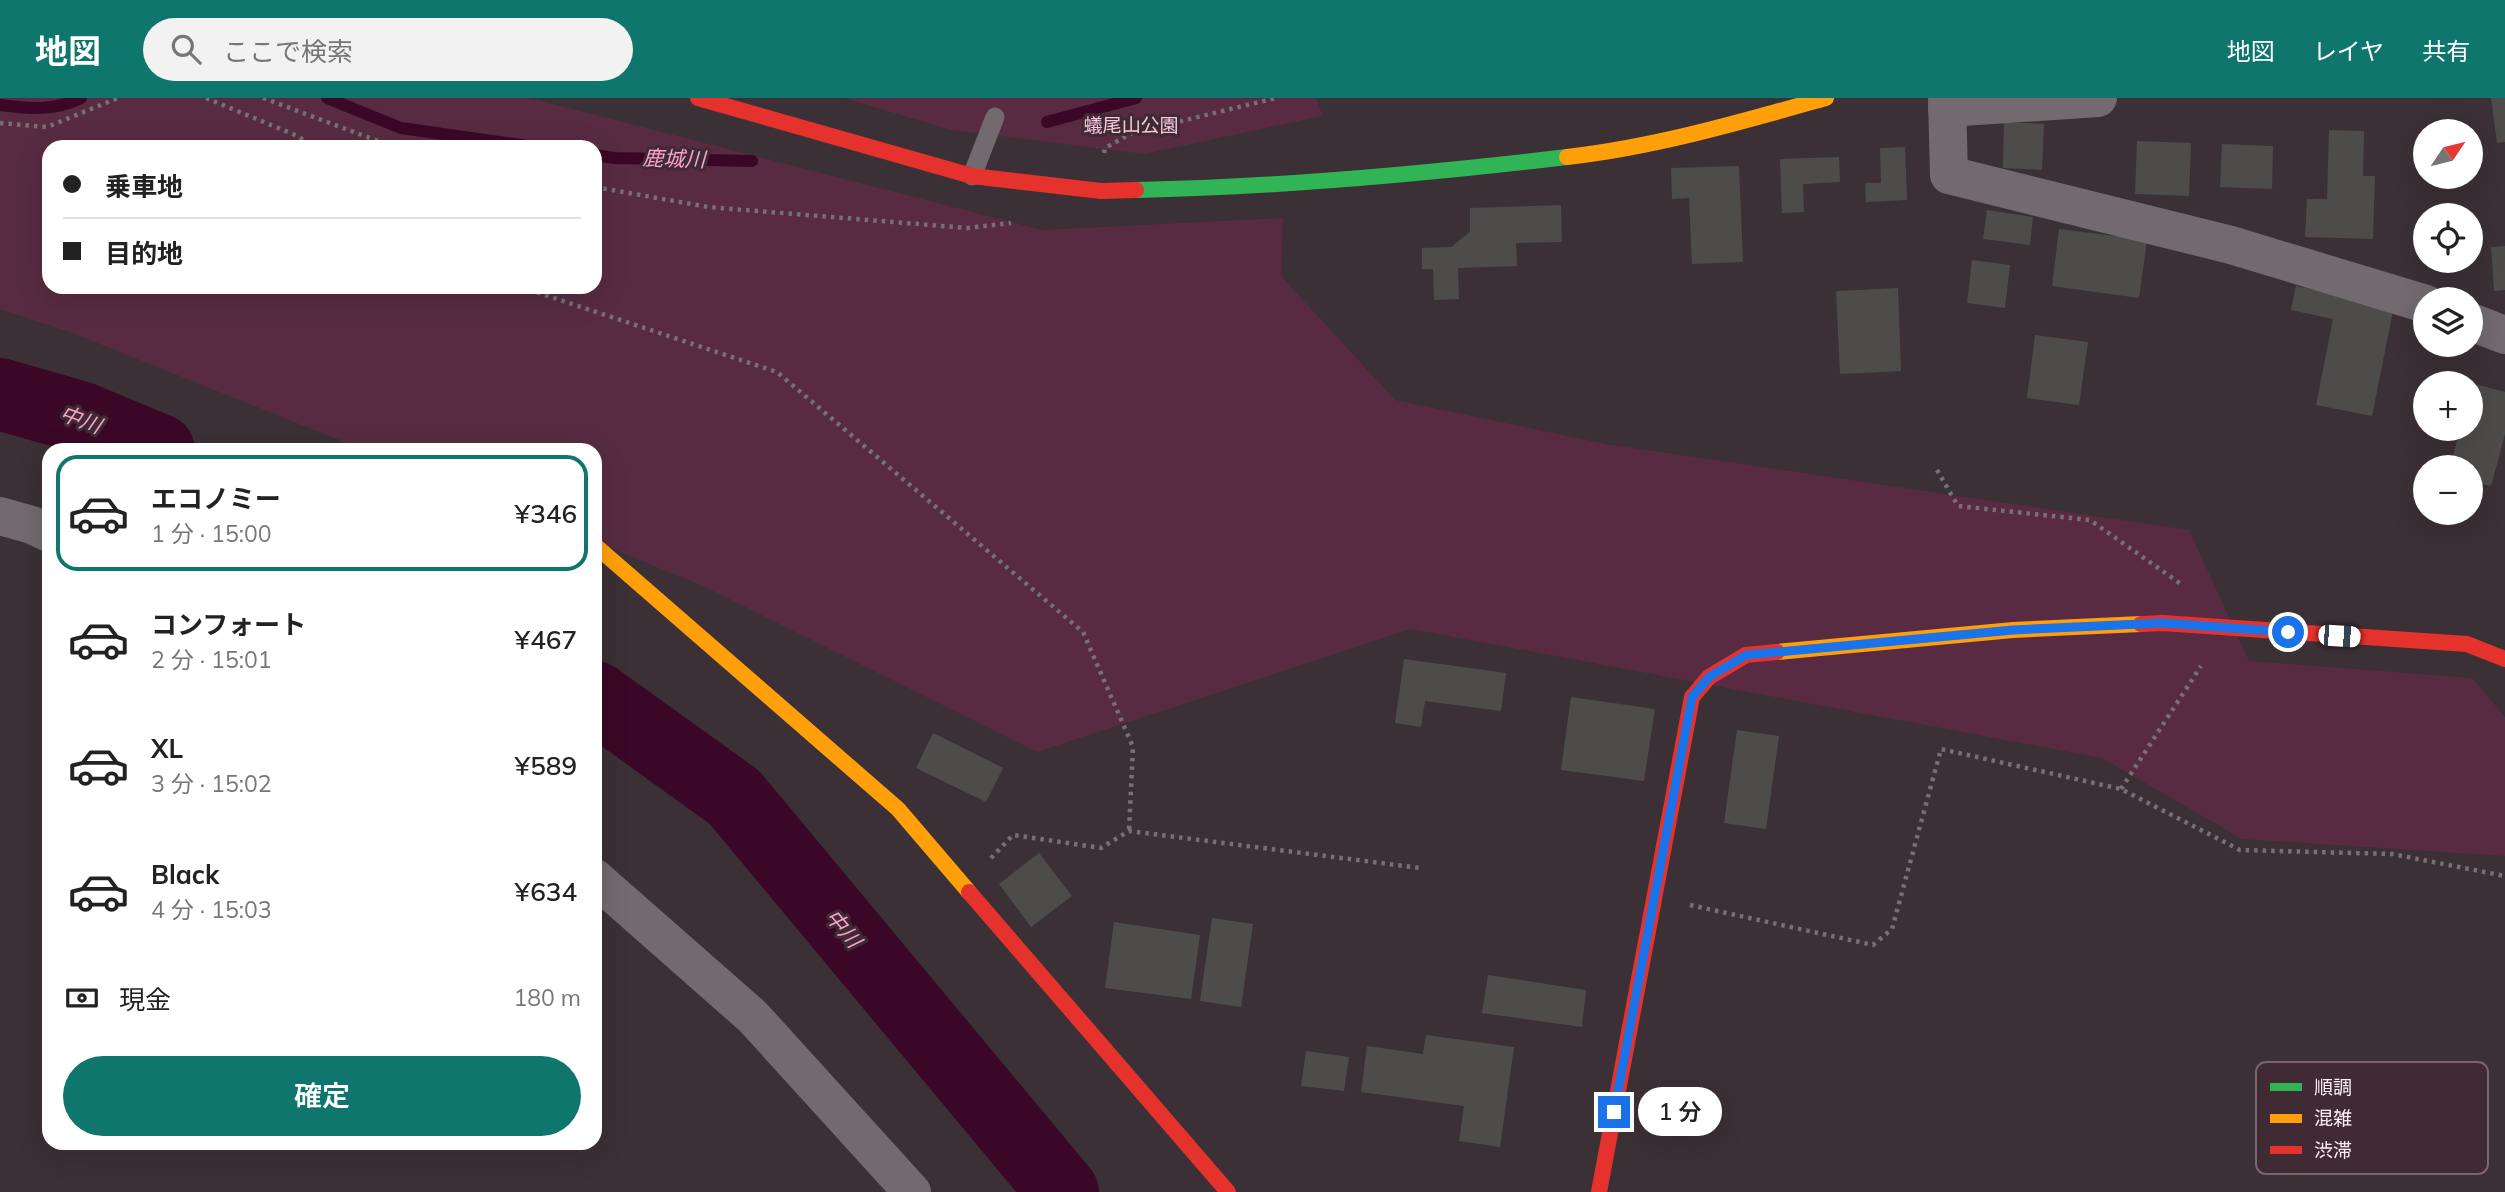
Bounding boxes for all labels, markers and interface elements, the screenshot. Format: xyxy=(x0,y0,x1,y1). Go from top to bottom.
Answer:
search box xyxy=(143,18,633,81)
text: 地図 xyxy=(35,30,101,71)
icon: search xyxy=(167,30,205,68)
text: ここで検索 xyxy=(223,35,353,68)
text: 地図 xyxy=(2227,36,2275,66)
text: レイヤ xyxy=(2313,36,2384,66)
text: 共有 xyxy=(2422,36,2470,66)
park label: 蟻尾山公園 xyxy=(1083,113,1179,137)
north arrow xyxy=(2413,119,2483,189)
map controls xyxy=(2413,119,2483,525)
water label: 鹿城川 xyxy=(642,144,708,172)
text: 乗車地 xyxy=(105,170,183,203)
button: locate xyxy=(2413,203,2483,273)
text: 目的地 xyxy=(105,237,183,270)
button: layers xyxy=(2413,287,2483,357)
button: + xyxy=(2413,371,2483,441)
water label: 中川 xyxy=(57,400,107,439)
button: − xyxy=(2413,455,2483,525)
icon: car xyxy=(67,482,130,545)
text: エコノミー xyxy=(151,482,281,515)
text: ¥346 xyxy=(515,497,577,530)
text: 1 分 · 15:00 xyxy=(151,519,272,548)
icon: car xyxy=(67,608,130,671)
text: コンフォート xyxy=(151,608,306,641)
route start xyxy=(2272,616,2304,648)
text: ¥467 xyxy=(515,623,577,656)
car xyxy=(2318,624,2361,648)
text: 2 分 · 15:01 xyxy=(151,645,272,674)
text: XL xyxy=(151,732,183,765)
icon: car xyxy=(67,734,130,797)
text: ¥589 xyxy=(515,749,577,782)
text: 3 分 · 15:02 xyxy=(151,769,272,798)
text: Black xyxy=(151,858,219,891)
icon: car xyxy=(67,860,130,923)
text: ¥634 xyxy=(515,875,577,908)
text: 4 分 · 15:03 xyxy=(151,895,272,924)
water label: 中川 xyxy=(821,904,869,954)
icon: cash xyxy=(63,979,101,1017)
text: 現金 xyxy=(119,983,171,1016)
text: 180 m xyxy=(513,983,581,1012)
button: 確定 xyxy=(63,1056,581,1136)
legend xyxy=(2256,1062,2488,1174)
text: 順調 xyxy=(2314,1075,2352,1099)
callout: 1 分 xyxy=(1638,1088,1722,1136)
route end xyxy=(1598,1096,1630,1128)
text: 1 分 xyxy=(1659,1097,1701,1126)
text: 混雑 xyxy=(2314,1106,2352,1130)
text: 渋滞 xyxy=(2314,1138,2352,1162)

